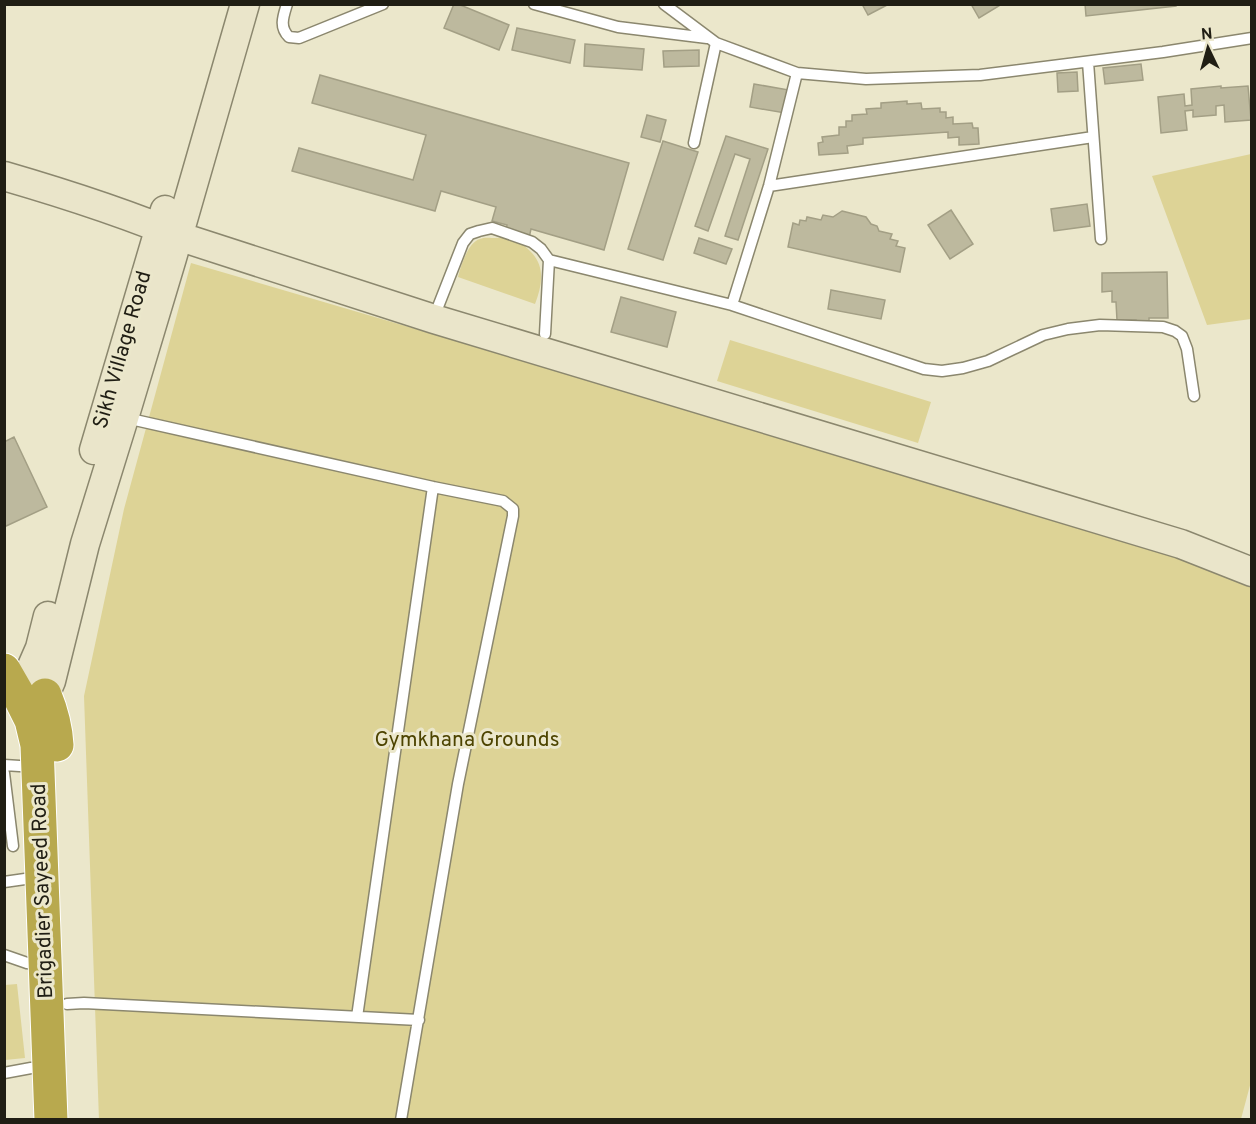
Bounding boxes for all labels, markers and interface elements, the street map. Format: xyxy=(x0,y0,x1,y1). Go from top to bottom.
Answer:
north arrow xyxy=(1178,18,1238,78)
text: N xyxy=(1200,25,1213,46)
street label: Sikh Village Road xyxy=(88,268,158,432)
park label: Gymkhana Grounds xyxy=(374,727,560,754)
street label: Brigadier Sayeed Road xyxy=(26,783,60,999)

